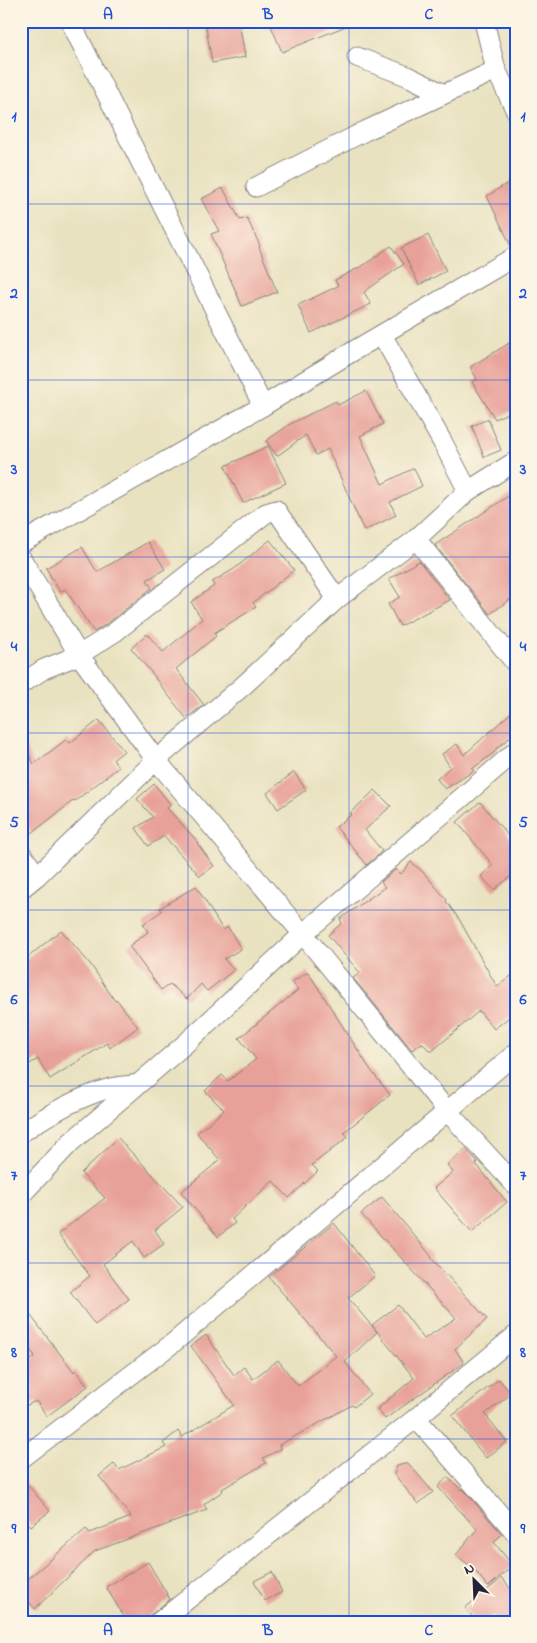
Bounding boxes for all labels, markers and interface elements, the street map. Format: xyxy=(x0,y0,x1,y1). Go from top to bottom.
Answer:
text: A xyxy=(103,3,113,27)
text: B xyxy=(262,3,274,27)
text: C xyxy=(425,3,434,27)
text: 1 xyxy=(11,105,17,129)
text: 1 xyxy=(520,105,526,129)
text: 2 xyxy=(9,282,18,306)
text: 2 xyxy=(518,282,527,306)
text: 3 xyxy=(10,458,18,482)
text: 3 xyxy=(519,458,527,482)
text: 4 xyxy=(10,635,18,659)
text: 4 xyxy=(519,635,527,659)
text: 5 xyxy=(9,811,19,835)
text: 5 xyxy=(518,811,528,835)
text: 6 xyxy=(9,988,18,1012)
text: 6 xyxy=(518,988,527,1012)
text: 7 xyxy=(11,1164,18,1188)
text: 7 xyxy=(520,1164,527,1188)
text: 8 xyxy=(10,1341,17,1365)
text: 8 xyxy=(519,1341,526,1365)
text: 9 xyxy=(11,1517,17,1541)
text: 9 xyxy=(520,1517,526,1541)
north arrow xyxy=(450,1556,500,1606)
text: N xyxy=(461,1558,478,1581)
text: A xyxy=(103,1619,113,1643)
text: B xyxy=(262,1619,274,1643)
text: C xyxy=(425,1619,434,1643)

